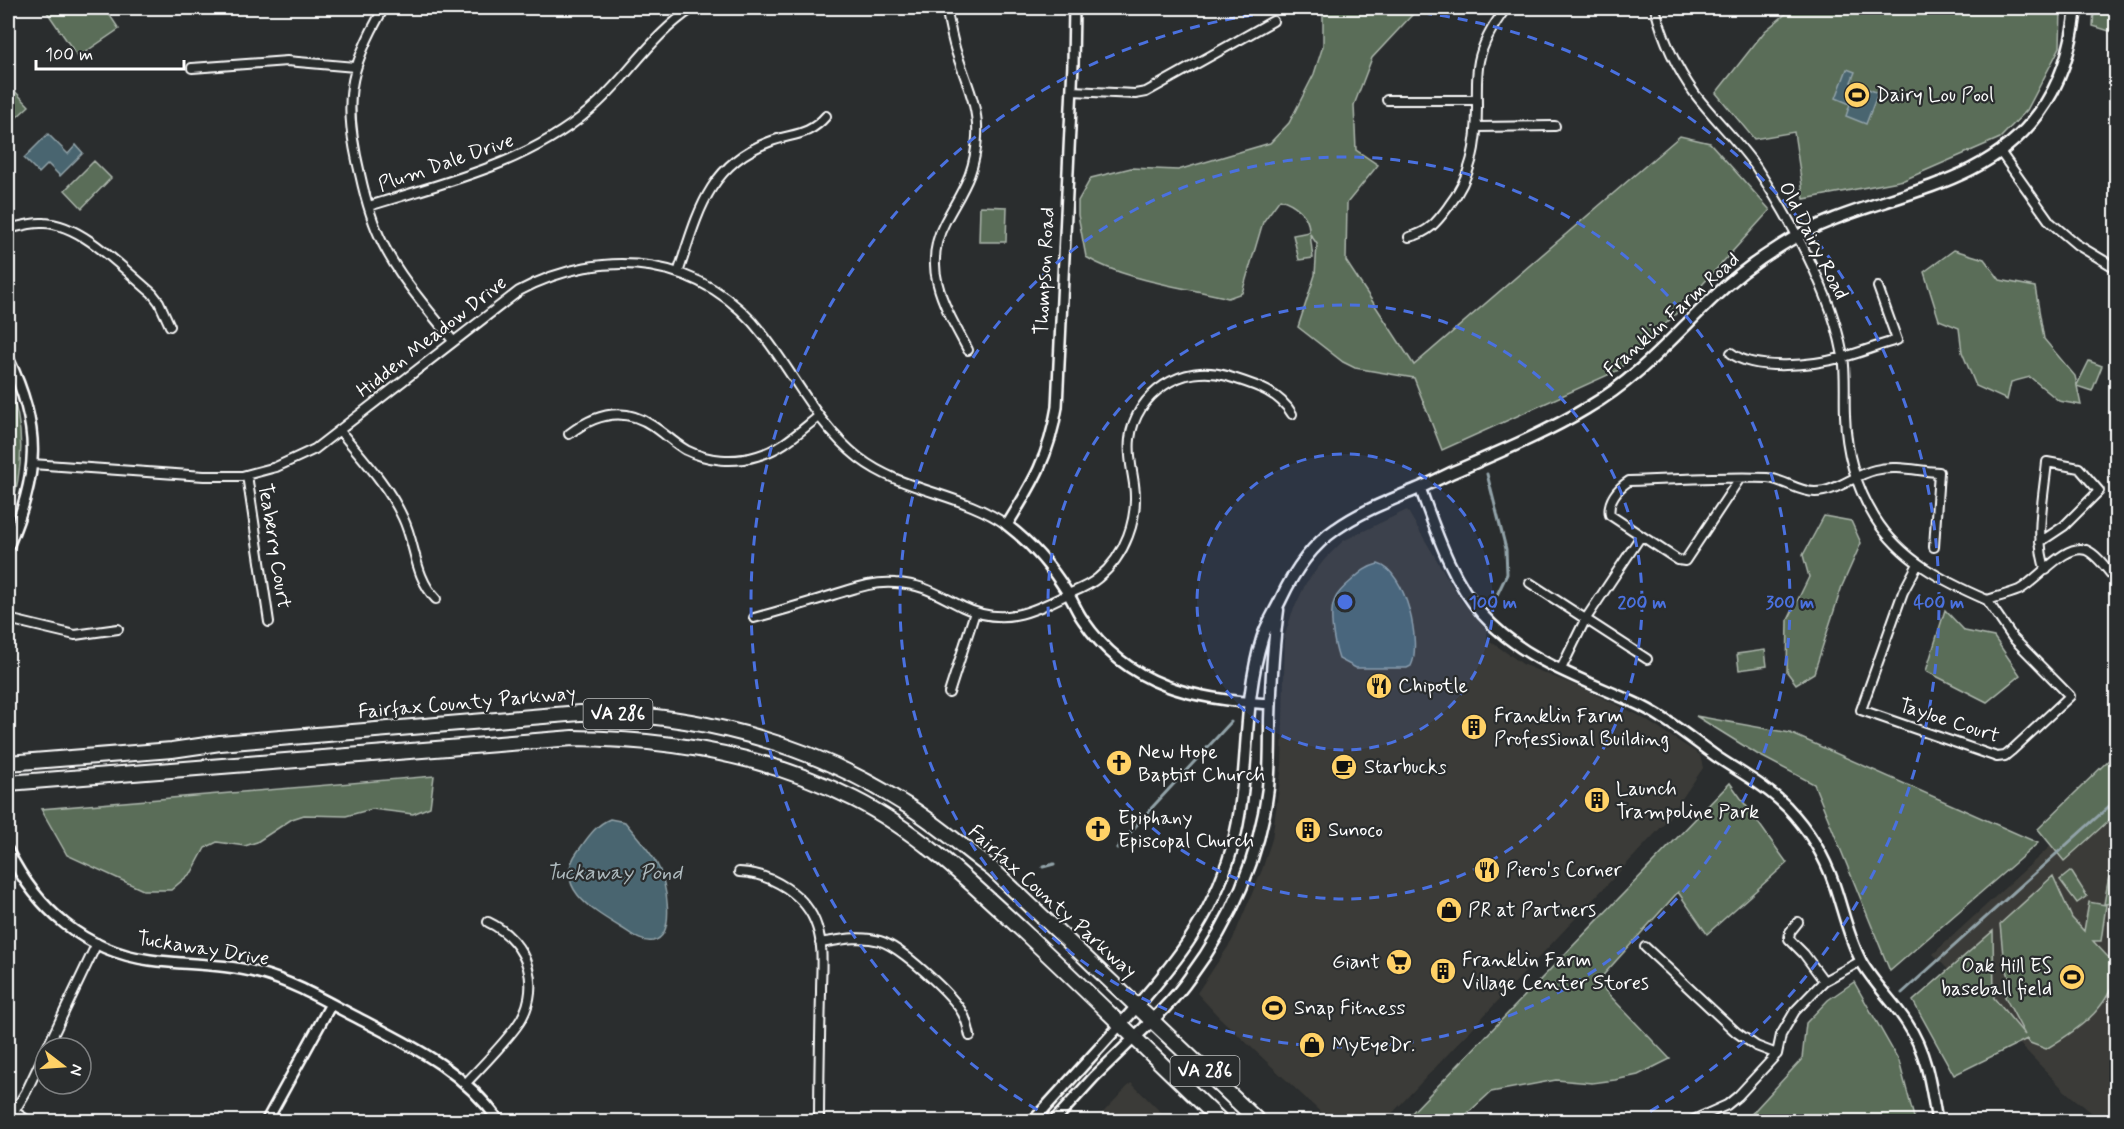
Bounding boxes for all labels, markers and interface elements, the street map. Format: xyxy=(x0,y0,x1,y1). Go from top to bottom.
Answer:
scale bar xyxy=(36,33,184,71)
text: 100 m xyxy=(45,43,93,67)
sports icon: Dairy Lou Pool xyxy=(1842,80,1872,110)
place label: Dairy Lou Pool xyxy=(1876,82,1994,109)
street label: Plum Dale Drive xyxy=(374,127,518,199)
street label: Old Dairy Road xyxy=(1772,177,1854,305)
street label: Thompson Road xyxy=(1028,206,1062,336)
street label: Franklin Farm Road xyxy=(1598,247,1746,383)
street label: Hidden Meadow Drive xyxy=(351,270,513,404)
street label: Teaberry Court xyxy=(251,482,297,610)
text: 100 m xyxy=(1469,591,1517,615)
text: 200 m xyxy=(1617,591,1667,615)
text: 300 m xyxy=(1766,591,1814,615)
text: 400 m xyxy=(1914,591,1964,615)
centre of rings xyxy=(1335,592,1355,612)
restaurant icon: Chipotle xyxy=(1364,671,1394,701)
place label: Chipotle xyxy=(1398,673,1468,700)
street label: Fairfax County Parkway xyxy=(357,680,577,726)
street label: Tayloe Court xyxy=(1895,692,2003,750)
road number: VA 286 xyxy=(584,699,652,729)
place label: Franklin Farm Professional Building xyxy=(1494,703,1669,753)
building icon: Franklin Farm Professional Building xyxy=(1459,712,1489,742)
place label: New Hope Baptist Church xyxy=(1138,739,1265,789)
church icon: New Hope Baptist Church xyxy=(1104,748,1134,778)
cafe icon: Starbucks xyxy=(1329,752,1359,782)
place label: Starbucks xyxy=(1364,754,1447,781)
place label: Launch Trampoline Park xyxy=(1616,776,1759,826)
building icon: Launch Trampoline Park xyxy=(1582,785,1612,815)
place label: Epiphany Episcopal Church xyxy=(1118,805,1254,855)
church icon: Epiphany Episcopal Church xyxy=(1083,814,1113,844)
building icon: Sunoco xyxy=(1293,815,1323,845)
place label: Sunoco xyxy=(1328,817,1383,844)
street label: Fairfax County Parkway xyxy=(962,819,1142,985)
restaurant icon: Piero's Corner xyxy=(1472,855,1502,885)
place label: Piero's Corner xyxy=(1506,857,1622,884)
water label: Tuckaway Pond xyxy=(546,859,684,887)
shop icon: PR at Partners xyxy=(1434,895,1464,925)
place label: PR at Partners xyxy=(1468,897,1596,924)
street label: Tuckaway Drive xyxy=(135,925,271,973)
supermarket icon: Giant xyxy=(1384,947,1414,977)
place label: Franklin Farm Village Center Stores xyxy=(1462,947,1649,997)
place label: Giant xyxy=(1332,949,1380,976)
place label: Oak Hill ES baseball field xyxy=(1941,953,2052,1003)
building icon: Franklin Farm Village Center Stores xyxy=(1428,956,1458,986)
sports icon: Oak Hill ES baseball field xyxy=(2057,962,2087,992)
sports icon: Snap Fitness xyxy=(1259,993,1289,1023)
place label: Snap Fitness xyxy=(1294,995,1405,1022)
shop icon: MyEyeDr. xyxy=(1297,1030,1327,1060)
place label: MyEyeDr. xyxy=(1332,1032,1415,1059)
north arrow xyxy=(33,1036,93,1096)
road number: VA 286 xyxy=(1170,1056,1240,1086)
text: N xyxy=(64,1062,88,1078)

